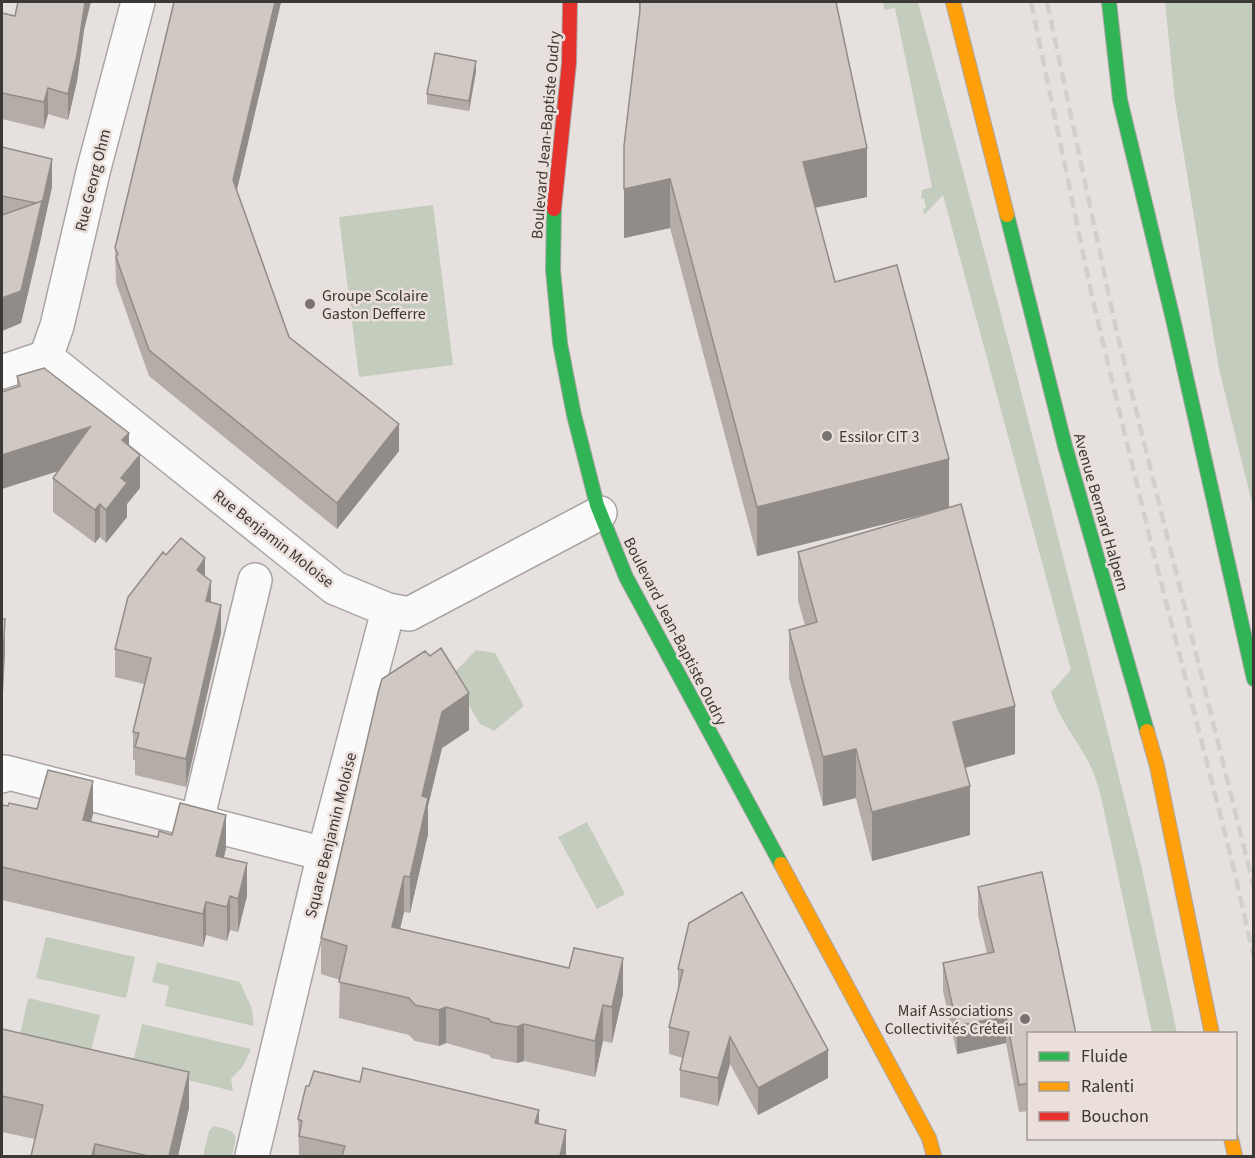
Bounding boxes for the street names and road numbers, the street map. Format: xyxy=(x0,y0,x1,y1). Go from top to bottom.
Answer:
street label: Boulevard Jean-Baptiste Oudry xyxy=(526,30,566,240)
street label: Rue Georg Ohm xyxy=(70,127,116,234)
street label: Avenue Bernard Halpern xyxy=(1068,431,1134,594)
street label: Rue Benjamin Moloise xyxy=(208,485,338,593)
street label: Boulevard Jean-Baptiste Oudry xyxy=(618,534,732,730)
street label: Square Benjamin Moloise xyxy=(300,750,362,920)

